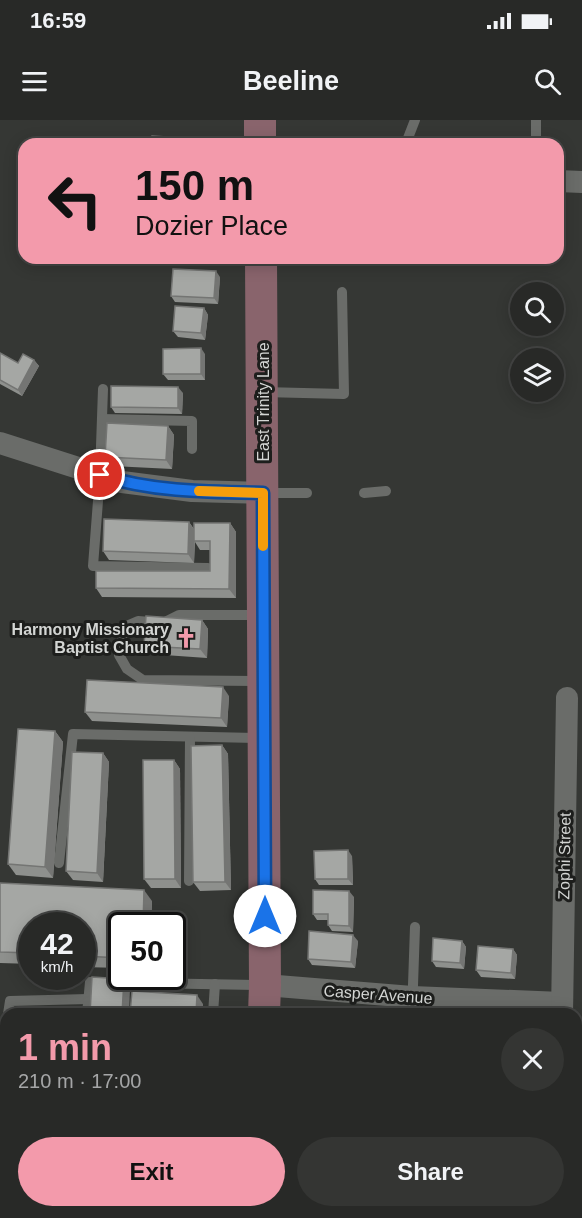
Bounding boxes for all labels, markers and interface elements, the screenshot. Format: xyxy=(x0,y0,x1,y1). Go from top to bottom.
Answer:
text: 16:59 xyxy=(30,8,86,33)
icon: menu xyxy=(18,65,51,98)
icon: search xyxy=(531,65,564,98)
text: Beeline xyxy=(243,66,339,96)
icon: left xyxy=(36,162,114,240)
text: 150 m xyxy=(135,162,254,209)
text: Dozier Place xyxy=(135,211,288,241)
map controls xyxy=(510,282,564,402)
button: search xyxy=(510,282,564,336)
street label: East Trinity Lane xyxy=(255,342,272,462)
button: layers xyxy=(510,348,564,402)
pin xyxy=(74,449,125,500)
icon: arrive xyxy=(83,458,116,491)
place label: Harmony Missionary Baptist Church xyxy=(12,621,169,656)
church icon: Harmony Missionary Baptist Church xyxy=(174,626,198,650)
street label: Zophi Street xyxy=(555,812,574,900)
position arrow xyxy=(233,884,297,948)
speed limit sign: 50 xyxy=(108,912,186,990)
text: 42 xyxy=(40,927,74,960)
text: km/h xyxy=(41,958,73,975)
street label: Casper Avenue xyxy=(323,982,433,1007)
text: 1 min xyxy=(18,1027,112,1068)
button: close xyxy=(501,1028,564,1091)
text: 210 m · 17:00 xyxy=(18,1070,141,1092)
button: Exit xyxy=(18,1137,285,1206)
button: Share xyxy=(297,1137,564,1206)

